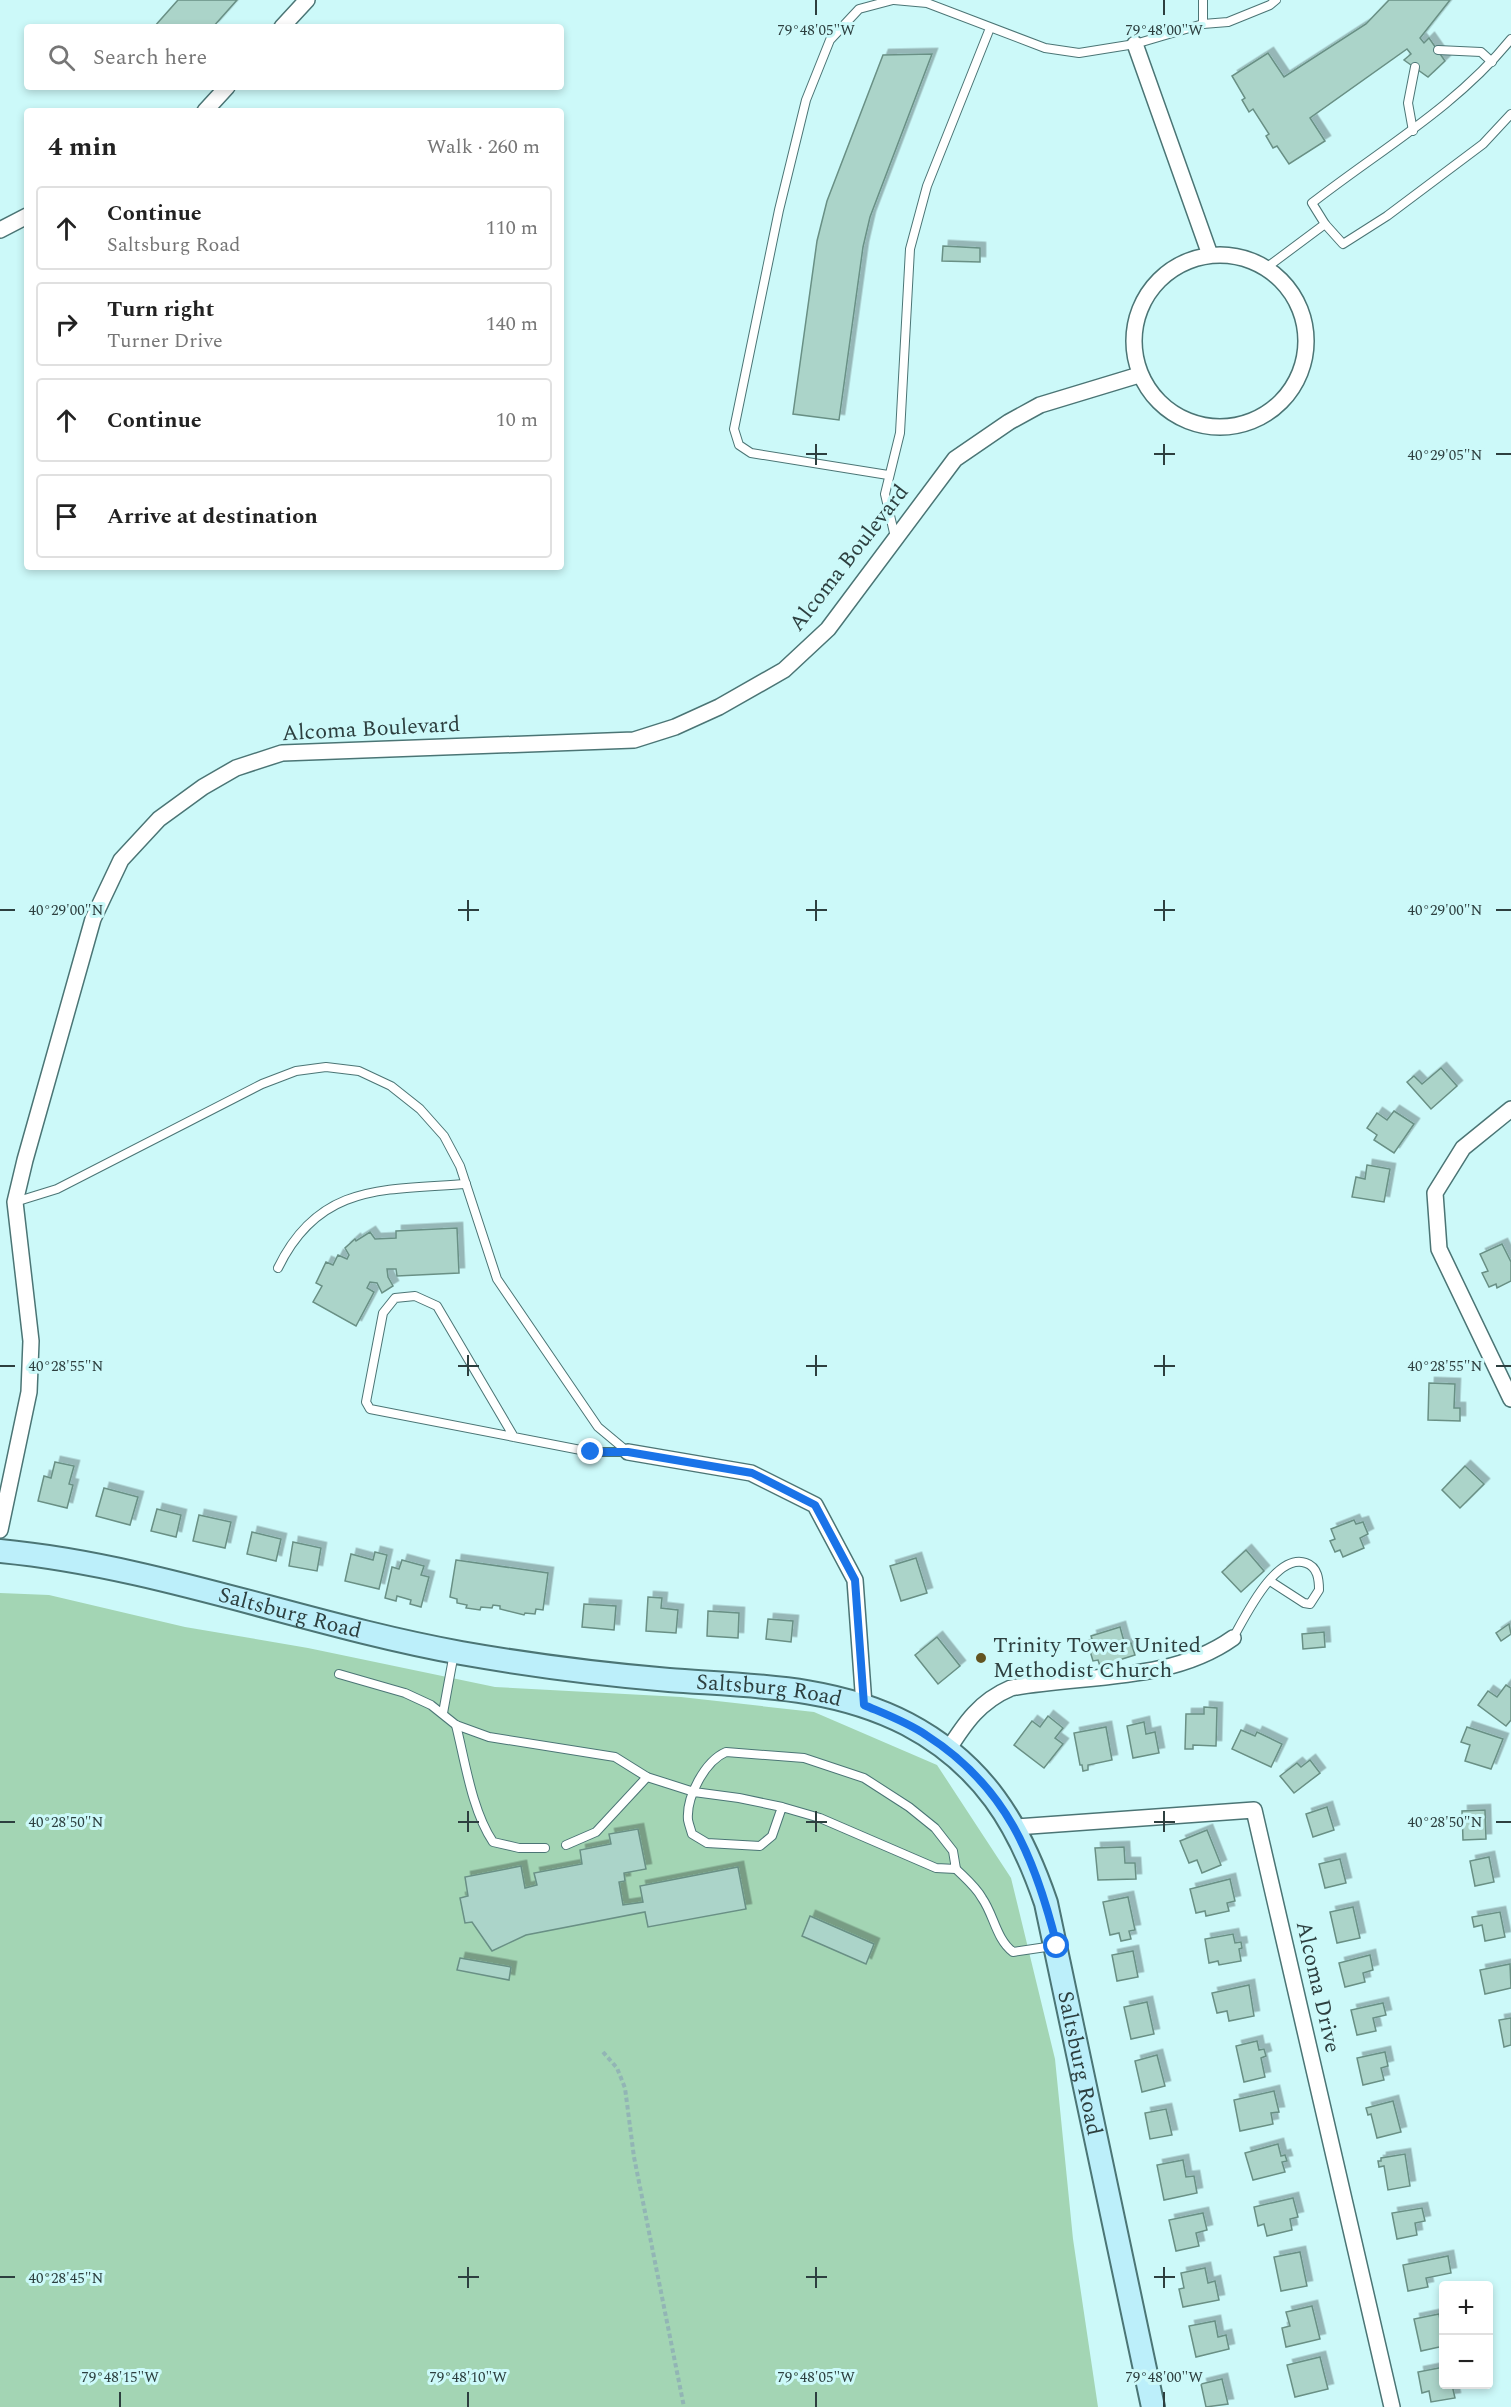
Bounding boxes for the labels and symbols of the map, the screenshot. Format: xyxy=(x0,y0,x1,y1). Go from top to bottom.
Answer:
text: 79°48'05"W xyxy=(777,19,855,42)
text: 79°48'00"W xyxy=(1125,19,1203,42)
text: 40°29'05"N xyxy=(1408,444,1483,467)
street label: Alcoma Boulevard xyxy=(781,477,917,639)
street label: Alcoma Boulevard xyxy=(281,708,461,750)
text: 40°29'00"N xyxy=(29,899,104,922)
text: 40°29'00"N xyxy=(1408,899,1483,922)
text: 40°28'55"N xyxy=(29,1355,104,1378)
text: 40°28'55"N xyxy=(1408,1355,1483,1378)
route end xyxy=(577,1438,603,1464)
street label: Saltsburg Road xyxy=(215,1578,365,1647)
place label: Trinity Tower United Methodist Church xyxy=(993,1629,1201,1687)
marker: Trinity Tower United Methodist Church xyxy=(974,1651,988,1665)
street label: Saltsburg Road xyxy=(695,1665,846,1715)
text: 40°28'50"N xyxy=(29,1811,104,1834)
text: 40°28'50"N xyxy=(1408,1811,1483,1834)
street label: Alcoma Drive xyxy=(1287,1918,1349,2056)
route start xyxy=(1043,1932,1069,1958)
street label: Saltsburg Road xyxy=(1049,1988,1111,2138)
text: 40°28'45"N xyxy=(29,2267,104,2290)
text: 79°48'15"W xyxy=(81,2366,159,2389)
text: 79°48'10"W xyxy=(429,2366,507,2389)
text: 79°48'05"W xyxy=(777,2366,855,2389)
text: 79°48'00"W xyxy=(1125,2366,1203,2389)

